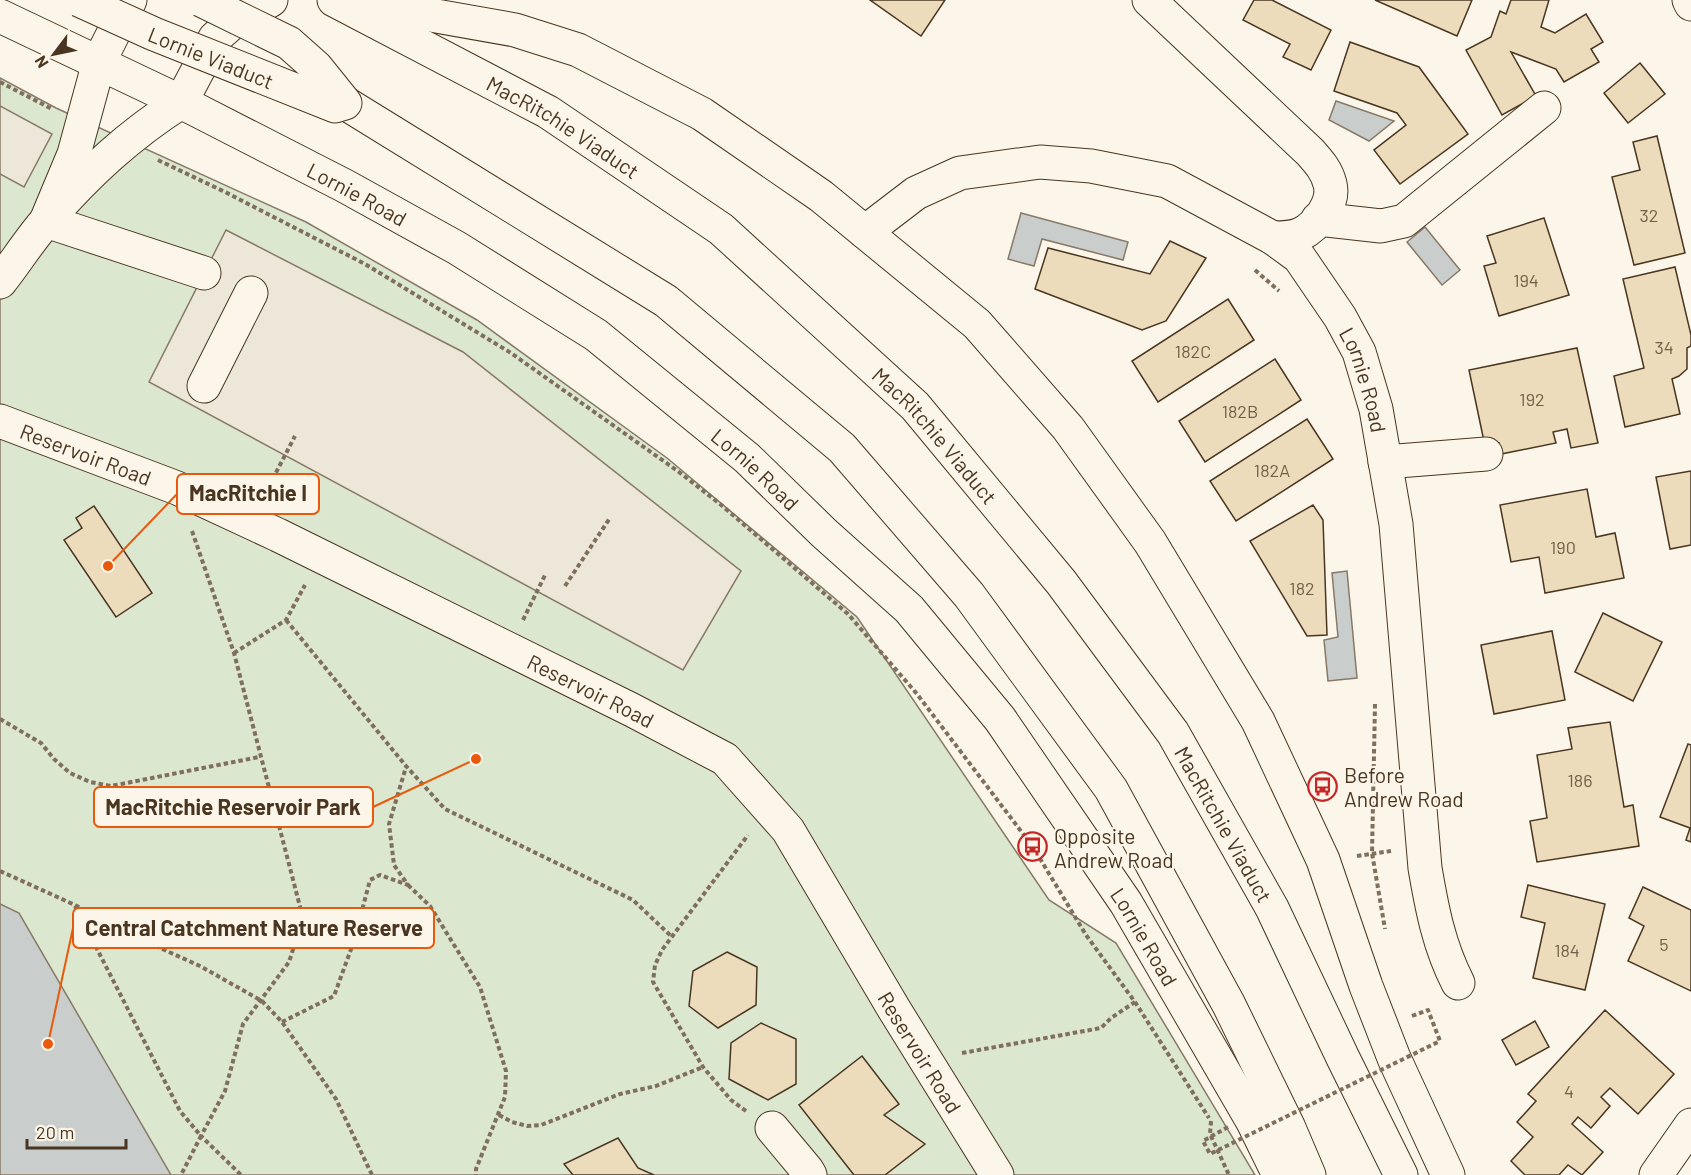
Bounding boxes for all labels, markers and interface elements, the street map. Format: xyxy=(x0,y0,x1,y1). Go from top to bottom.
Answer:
street label: Lornie Viaduct xyxy=(145,21,278,93)
north arrow xyxy=(24,24,84,84)
text: N xyxy=(30,53,52,72)
street label: MacRitchie Viaduct xyxy=(483,70,644,183)
street label: Lornie Road xyxy=(303,156,412,230)
house number: 32 xyxy=(1640,204,1658,226)
house number: 194 xyxy=(1513,269,1539,291)
street label: Lornie Road xyxy=(1335,323,1392,434)
house number: 34 xyxy=(1654,336,1674,358)
house number: 182C xyxy=(1175,340,1211,362)
street label: MacRitchie Viaduct xyxy=(868,361,1003,508)
house number: 192 xyxy=(1519,388,1545,410)
house number: 182B xyxy=(1222,400,1258,422)
street label: Reservoir Road xyxy=(17,417,155,490)
street label: Lornie Road xyxy=(707,422,805,515)
house number: 182A xyxy=(1254,459,1290,481)
callout: MacRitchie I xyxy=(177,474,319,514)
text: MacRitchie I xyxy=(189,479,307,505)
house number: 190 xyxy=(1550,536,1576,558)
house number: 182 xyxy=(1289,577,1315,599)
street label: Reservoir Road xyxy=(524,648,659,732)
street label: MacRitchie Viaduct xyxy=(1170,741,1278,906)
place label: Before Andrew Road xyxy=(1344,762,1464,811)
house number: 186 xyxy=(1568,769,1592,791)
bus stop icon: Before Andrew Road xyxy=(1307,770,1339,802)
callout: MacRitchie Reservoir Park xyxy=(94,787,373,827)
text: MacRitchie Reservoir Park xyxy=(105,793,361,819)
place label: Opposite Andrew Road xyxy=(1054,823,1174,872)
bus stop icon: Opposite Andrew Road xyxy=(1017,831,1049,863)
street label: Lornie Road xyxy=(1106,882,1184,990)
callout: Central Catchment Nature Reserve xyxy=(73,908,434,948)
text: Central Catchment Nature Reserve xyxy=(85,914,423,940)
house number: 5 xyxy=(1659,933,1669,955)
house number: 184 xyxy=(1554,939,1580,961)
street label: Reservoir Road xyxy=(874,987,968,1117)
house number: 4 xyxy=(1564,1080,1574,1102)
scale bar xyxy=(27,1112,126,1150)
text: 20 m xyxy=(36,1121,74,1143)

